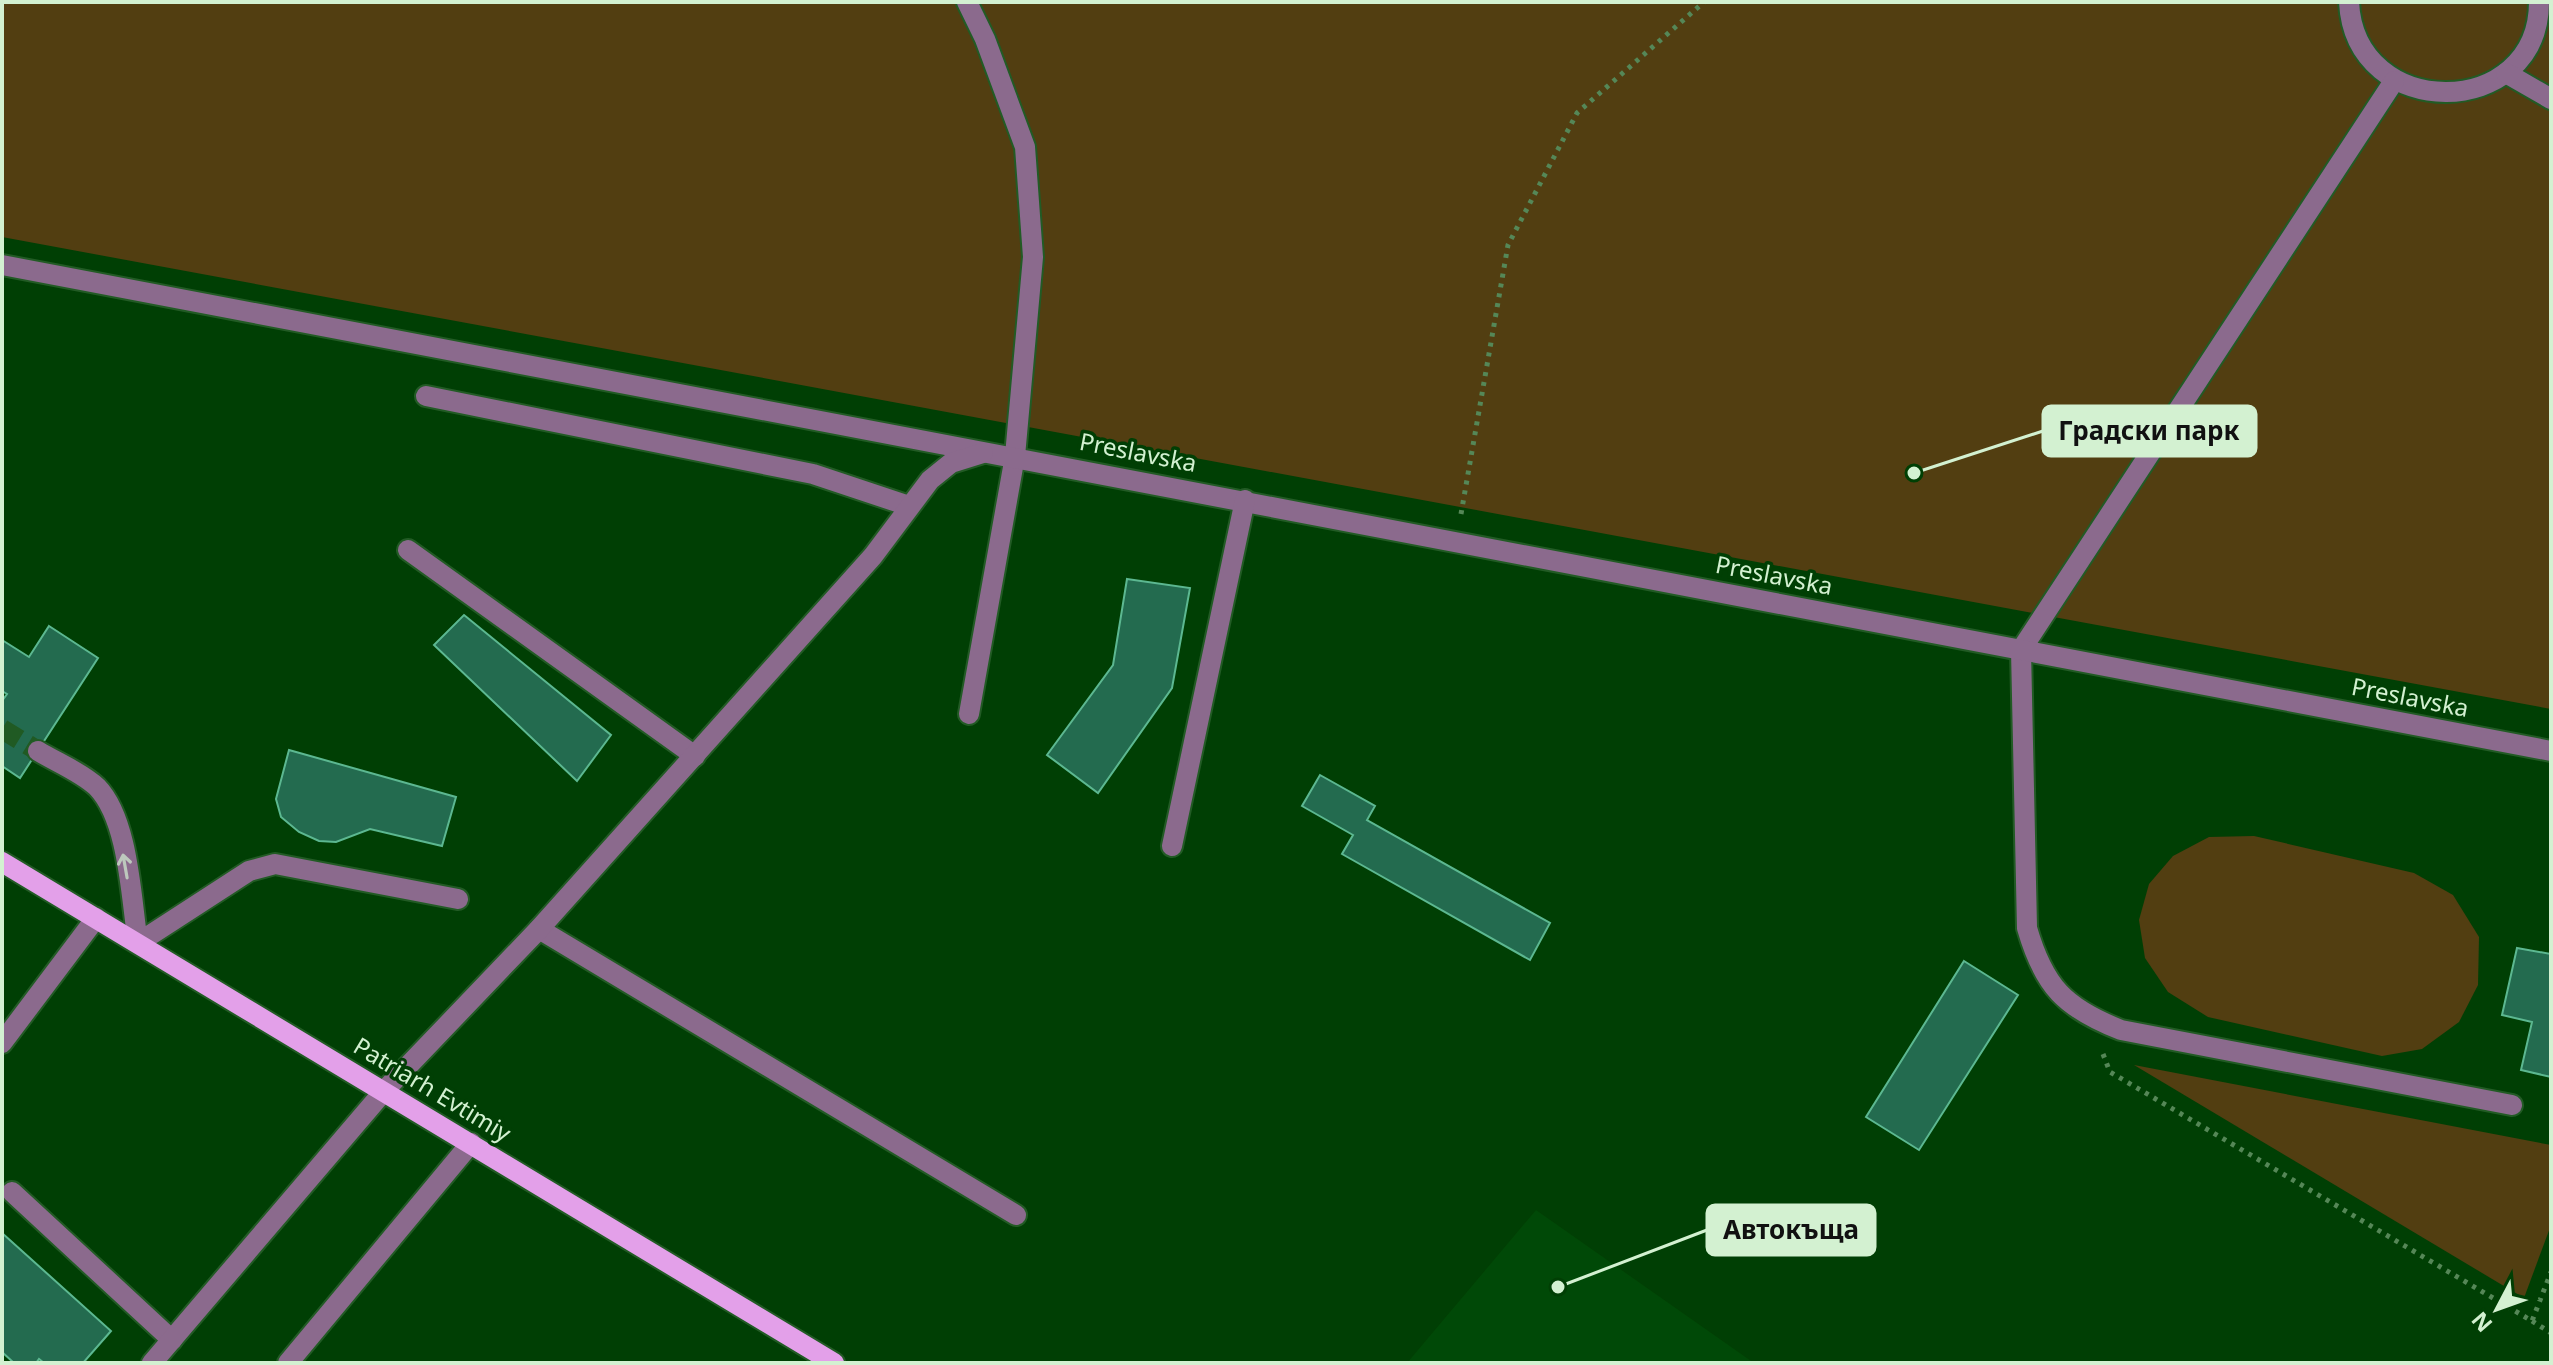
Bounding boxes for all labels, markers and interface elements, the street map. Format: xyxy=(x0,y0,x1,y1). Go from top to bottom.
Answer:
callout: Градски парк xyxy=(2043,406,2256,456)
text: Градски парк xyxy=(2058,412,2240,448)
street label: Preslavska xyxy=(1077,424,1200,479)
street label: Preslavska xyxy=(1713,547,1836,602)
street label: Preslavska xyxy=(2349,669,2472,724)
one-way arrow xyxy=(117,854,132,880)
street label: Patriarh Evtimiy xyxy=(348,1029,518,1149)
callout: Автокъща xyxy=(1707,1205,1875,1255)
text: Автокъща xyxy=(1723,1211,1859,1247)
north arrow xyxy=(2457,1269,2537,1349)
text: N xyxy=(2464,1306,2498,1339)

